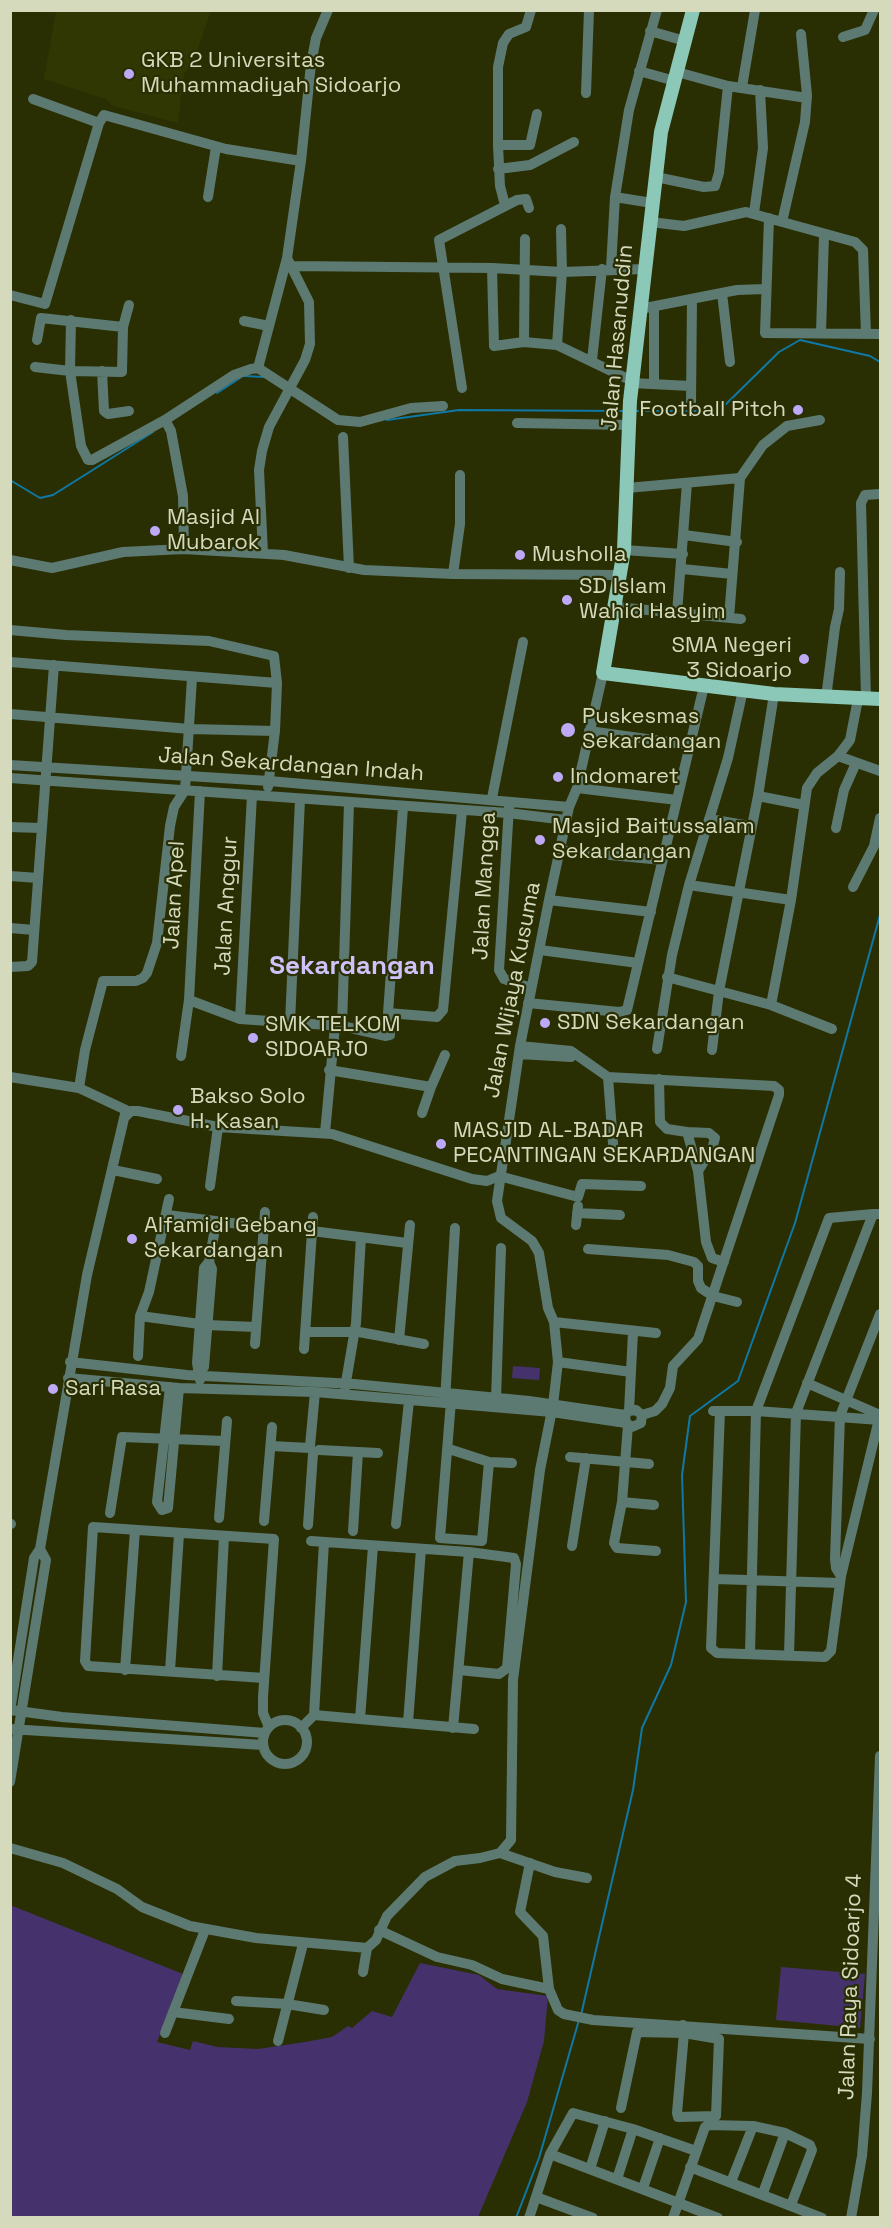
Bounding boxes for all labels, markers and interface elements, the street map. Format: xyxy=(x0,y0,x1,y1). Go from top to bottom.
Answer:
place label: GKB 2 Universitas Muhammadiyah Sidoarjo xyxy=(141,48,401,100)
marker: GKB 2 Universitas Muhammadiyah Sidoarjo xyxy=(122,67,136,81)
street label: Jalan Hasanuddin xyxy=(597,243,639,433)
place label: Football Pitch xyxy=(639,397,786,423)
marker: Football Pitch xyxy=(791,403,805,417)
place label: Masjid Al Mubarok xyxy=(167,505,260,556)
marker: Masjid Al Mubarok xyxy=(148,524,162,538)
place label: Musholla xyxy=(532,542,627,568)
marker: Musholla xyxy=(513,548,527,562)
place label: SD Islam Wahid Hasyim xyxy=(579,574,726,626)
marker: SD Islam Wahid Hasyim xyxy=(560,593,574,607)
place label: SMA Negeri 3 Sidoarjo xyxy=(672,633,792,684)
marker: SMA Negeri 3 Sidoarjo xyxy=(797,652,811,666)
place label: Puskesmas Sekardangan xyxy=(582,704,721,756)
marker: Puskesmas Sekardangan xyxy=(559,721,577,739)
street label: Jalan Sekardangan Indah xyxy=(157,743,425,787)
place label: Indomaret xyxy=(570,764,679,790)
marker: Indomaret xyxy=(551,770,565,784)
street label: Jalan Mangga xyxy=(468,811,502,961)
place label: Masjid Baitussalam Sekardangan xyxy=(552,814,755,866)
marker: Masjid Baitussalam Sekardangan xyxy=(533,833,547,847)
street label: Jalan Anggur xyxy=(210,836,244,976)
street label: Jalan Apel xyxy=(159,840,191,950)
street label: Jalan Wijaya Kusuma xyxy=(479,880,547,1100)
district label: Sekardangan xyxy=(269,951,435,983)
place label: SDN Sekardangan xyxy=(557,1010,744,1036)
place label: SMK TELKOM SIDOARJO xyxy=(265,1012,400,1064)
marker: SDN Sekardangan xyxy=(538,1016,552,1030)
marker: SMK TELKOM SIDOARJO xyxy=(246,1031,260,1045)
place label: Bakso Solo H. Kasan xyxy=(190,1084,306,1136)
marker: Bakso Solo H. Kasan xyxy=(171,1103,185,1117)
place label: MASJID AL-BADAR PECANTINGAN SEKARDANGAN xyxy=(453,1118,755,1170)
marker: MASJID AL-BADAR PECANTINGAN SEKARDANGAN xyxy=(434,1137,448,1151)
place label: Alfamidi Gebang Sekardangan xyxy=(144,1213,317,1264)
marker: Alfamidi Gebang Sekardangan xyxy=(125,1232,139,1246)
place label: Sari Rasa xyxy=(65,1376,161,1402)
marker: Sari Rasa xyxy=(46,1382,60,1396)
street label: Jalan Raya Sidoarjo 4 xyxy=(834,1873,868,2101)

